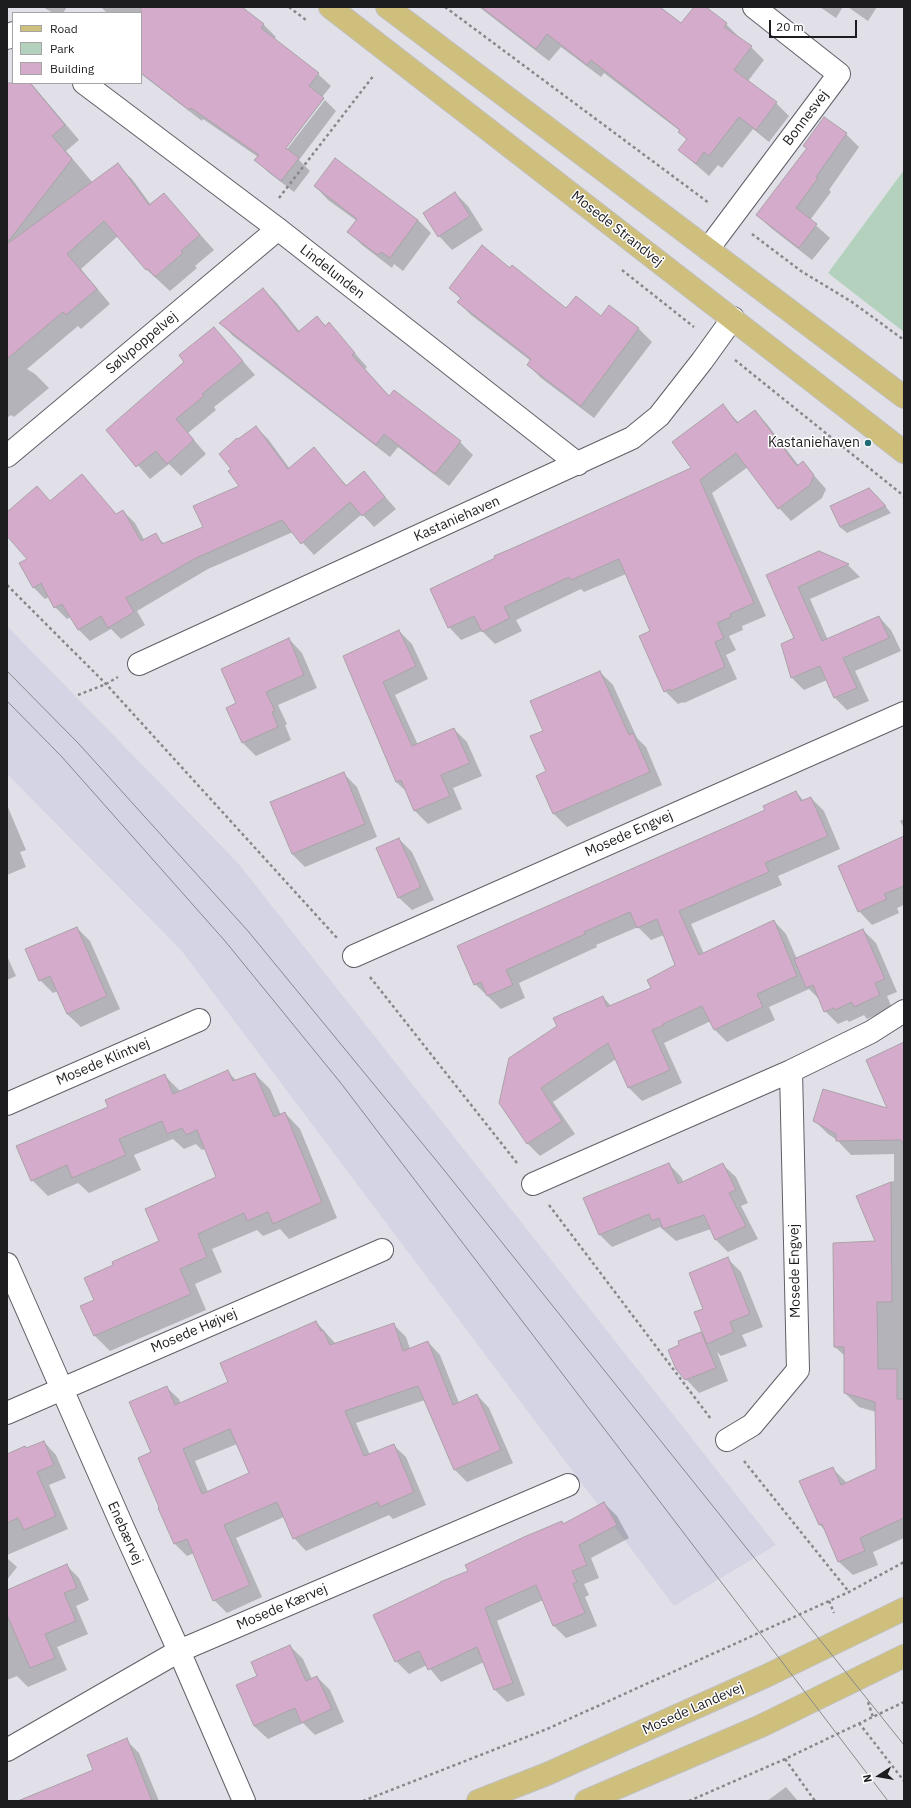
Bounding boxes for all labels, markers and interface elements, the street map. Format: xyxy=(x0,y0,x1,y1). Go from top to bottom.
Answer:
legend xyxy=(12,12,142,84)
scale bar xyxy=(771,12,859,38)
text: 20 m xyxy=(776,19,804,34)
text: Road xyxy=(50,21,78,36)
text: Park xyxy=(50,41,74,56)
text: Building xyxy=(50,61,94,76)
street label: Bonnesvej xyxy=(780,87,832,149)
street label: Mosede Strandvej xyxy=(568,188,666,270)
street label: Lindelunden xyxy=(296,241,368,303)
street label: Sølvpoppelvej xyxy=(103,308,181,378)
place label: Kastaniehaven xyxy=(768,435,860,451)
marker: Kastaniehaven xyxy=(863,438,873,448)
street label: Kastaniehaven xyxy=(412,493,502,545)
street label: Mosede Engvej xyxy=(583,807,675,861)
street label: Mosede Klintvej xyxy=(54,1035,152,1089)
street label: Mosede Engvej xyxy=(786,1224,804,1318)
street label: Mosede Højvej xyxy=(148,1305,240,1357)
street label: Enebærvej xyxy=(104,1499,146,1567)
street label: Mosede Kærvej xyxy=(234,1580,330,1634)
street label: Mosede Landevej xyxy=(640,1679,746,1739)
north arrow xyxy=(859,1756,899,1796)
text: N xyxy=(860,1773,875,1784)

